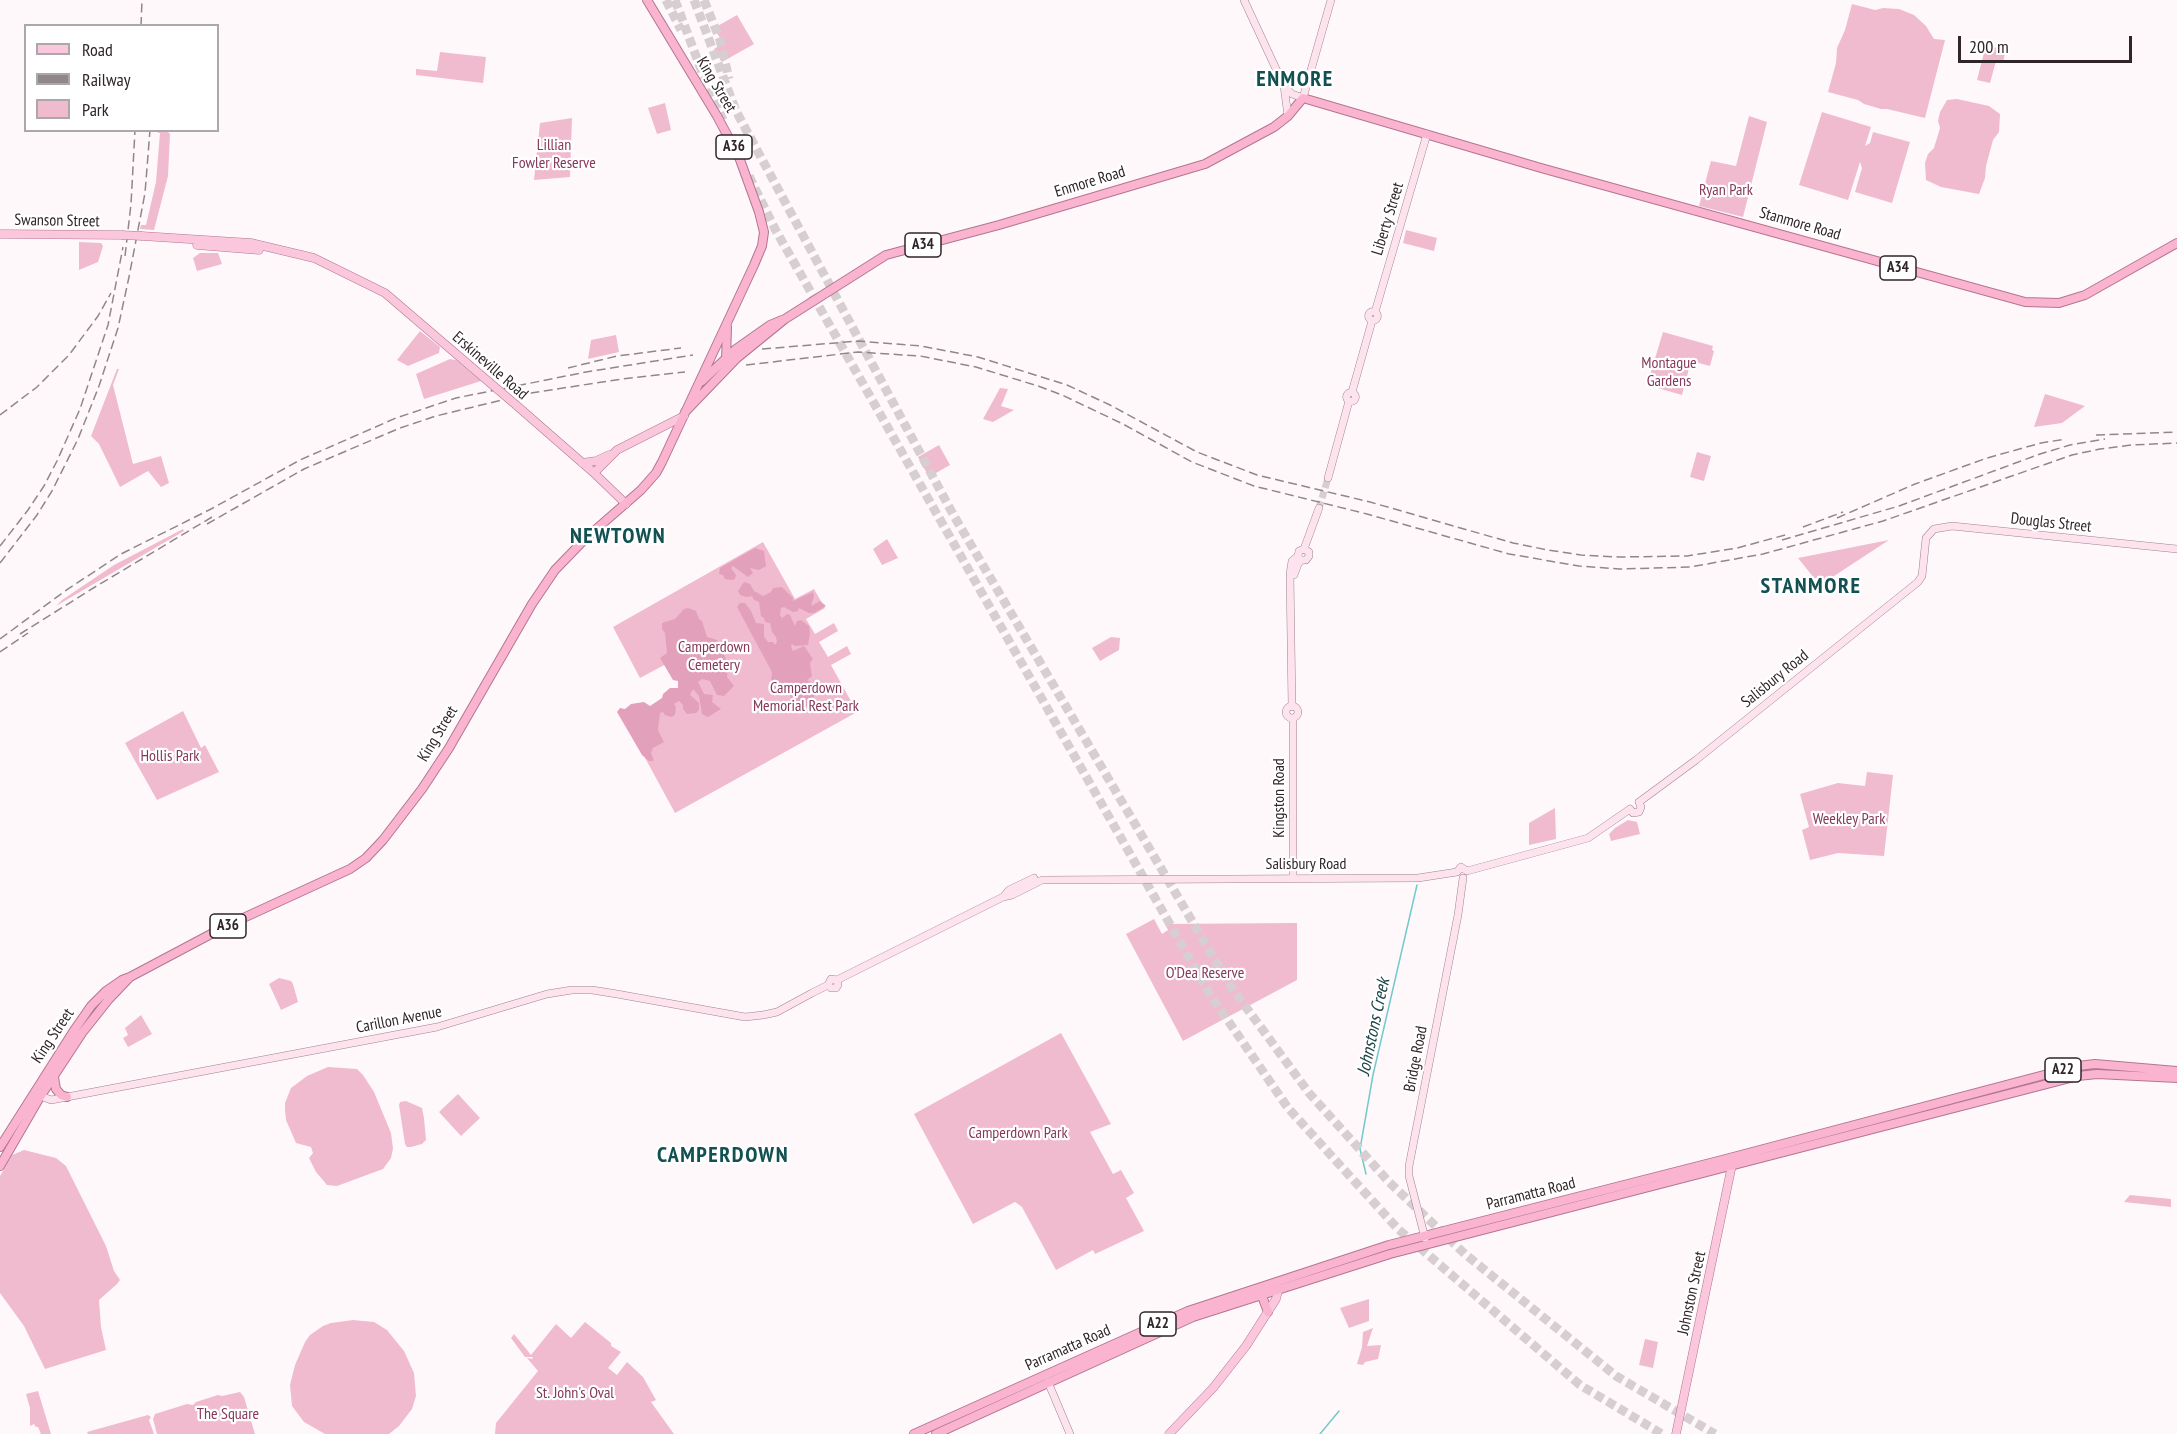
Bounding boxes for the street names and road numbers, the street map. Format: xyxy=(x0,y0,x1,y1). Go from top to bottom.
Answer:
street label: King Street xyxy=(692,54,740,116)
road number: A36 xyxy=(716,135,752,159)
street label: Enmore Road xyxy=(1052,162,1128,202)
street label: Liberty Street xyxy=(1368,180,1408,258)
street label: Stanmore Road xyxy=(1757,203,1843,245)
street label: Swanson Street xyxy=(14,211,100,231)
road number: A34 xyxy=(905,233,941,257)
road number: A34 xyxy=(1880,256,1916,280)
street label: Erskineville Road xyxy=(448,328,532,404)
street label: Douglas Street xyxy=(2010,509,2092,537)
street label: Salisbury Road xyxy=(1738,646,1812,712)
street label: King Street xyxy=(414,703,462,765)
street label: Kingston Road xyxy=(1269,758,1289,838)
street label: Salisbury Road xyxy=(1266,854,1346,874)
road number: A36 xyxy=(210,914,246,938)
street label: Carillon Avenue xyxy=(355,1002,443,1038)
street label: King Street xyxy=(28,1005,78,1067)
street label: Bridge Road xyxy=(1400,1025,1432,1093)
road number: A22 xyxy=(2045,1058,2081,1082)
street label: Parramatta Road xyxy=(1485,1174,1577,1214)
street label: Johnston Street xyxy=(1674,1249,1710,1337)
road number: A22 xyxy=(1140,1312,1176,1336)
street label: Parramatta Road xyxy=(1023,1321,1113,1375)

